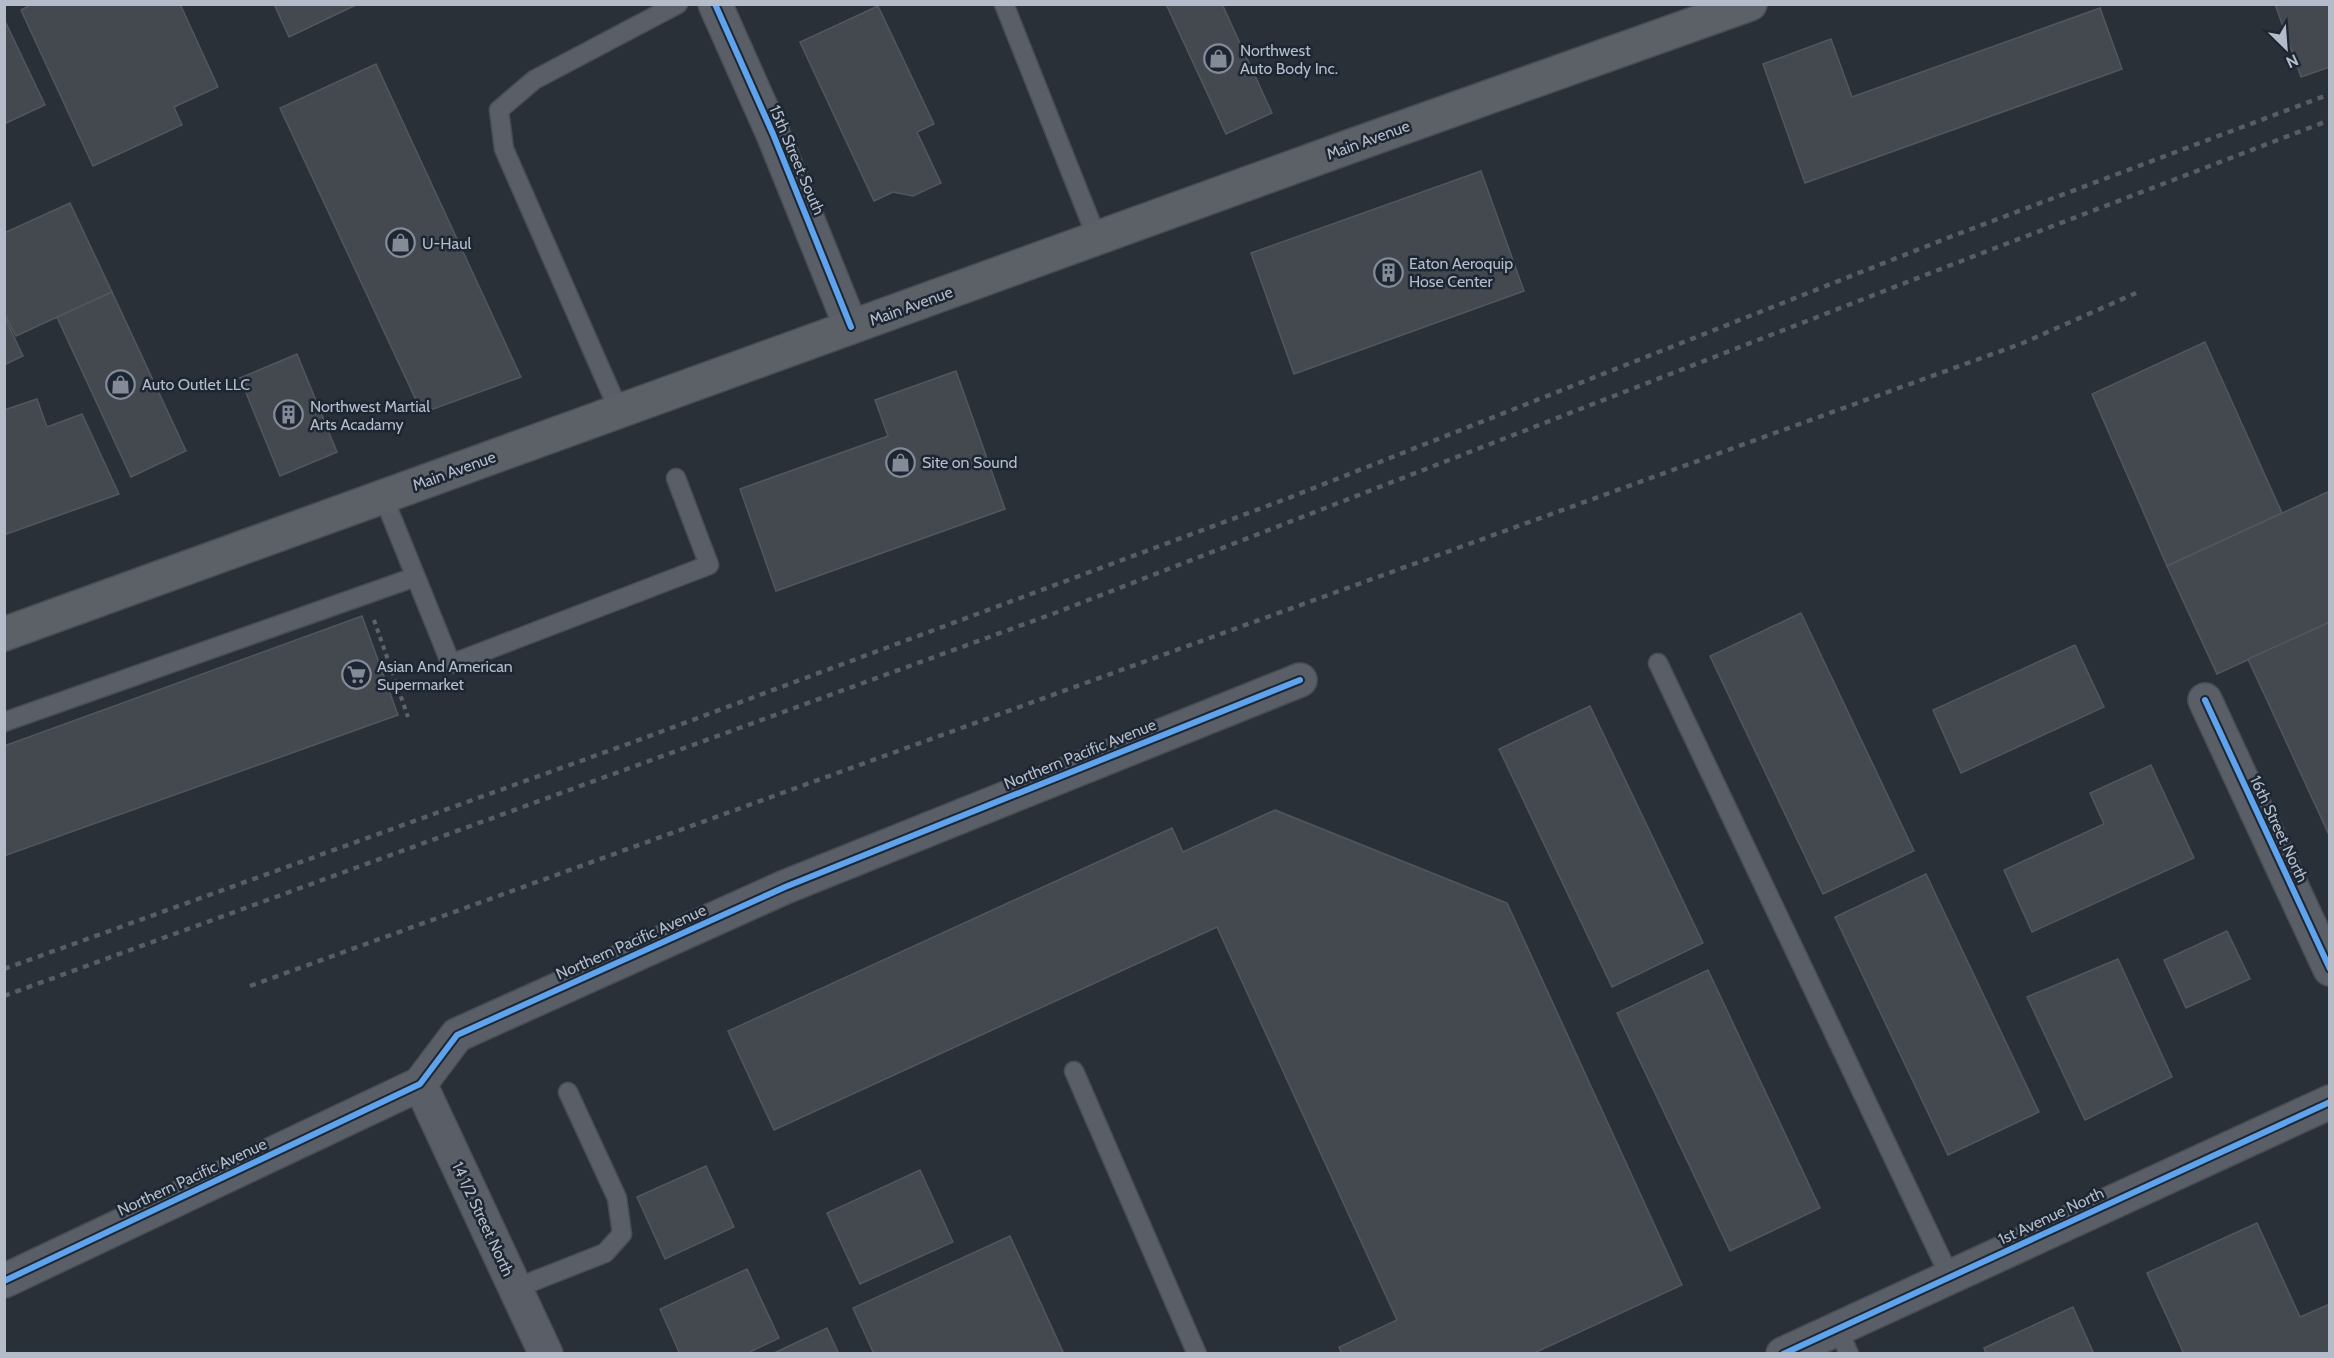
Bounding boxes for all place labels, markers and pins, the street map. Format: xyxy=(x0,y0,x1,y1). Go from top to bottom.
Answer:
place label: Northwest Auto Body Inc. xyxy=(1240,41,1338,78)
shop icon: Northwest Auto Body Inc. xyxy=(1203,43,1235,75)
shop icon: U-Haul xyxy=(385,227,417,259)
place label: U-Haul xyxy=(422,234,472,253)
place label: Eaton Aeroquip Hose Center xyxy=(1409,254,1513,291)
building icon: Eaton Aeroquip Hose Center xyxy=(1372,256,1404,288)
shop icon: Auto Outlet LLC xyxy=(105,368,137,400)
place label: Auto Outlet LLC xyxy=(142,375,250,394)
place label: Northwest Martial Arts Acadamy xyxy=(310,397,430,434)
building icon: Northwest Martial Arts Acadamy xyxy=(273,399,305,431)
shop icon: Site on Sound xyxy=(885,446,917,478)
place label: Site on Sound xyxy=(922,453,1017,472)
place label: Asian And American Supermarket xyxy=(377,657,513,694)
supermarket icon: Asian And American Supermarket xyxy=(340,659,372,691)

